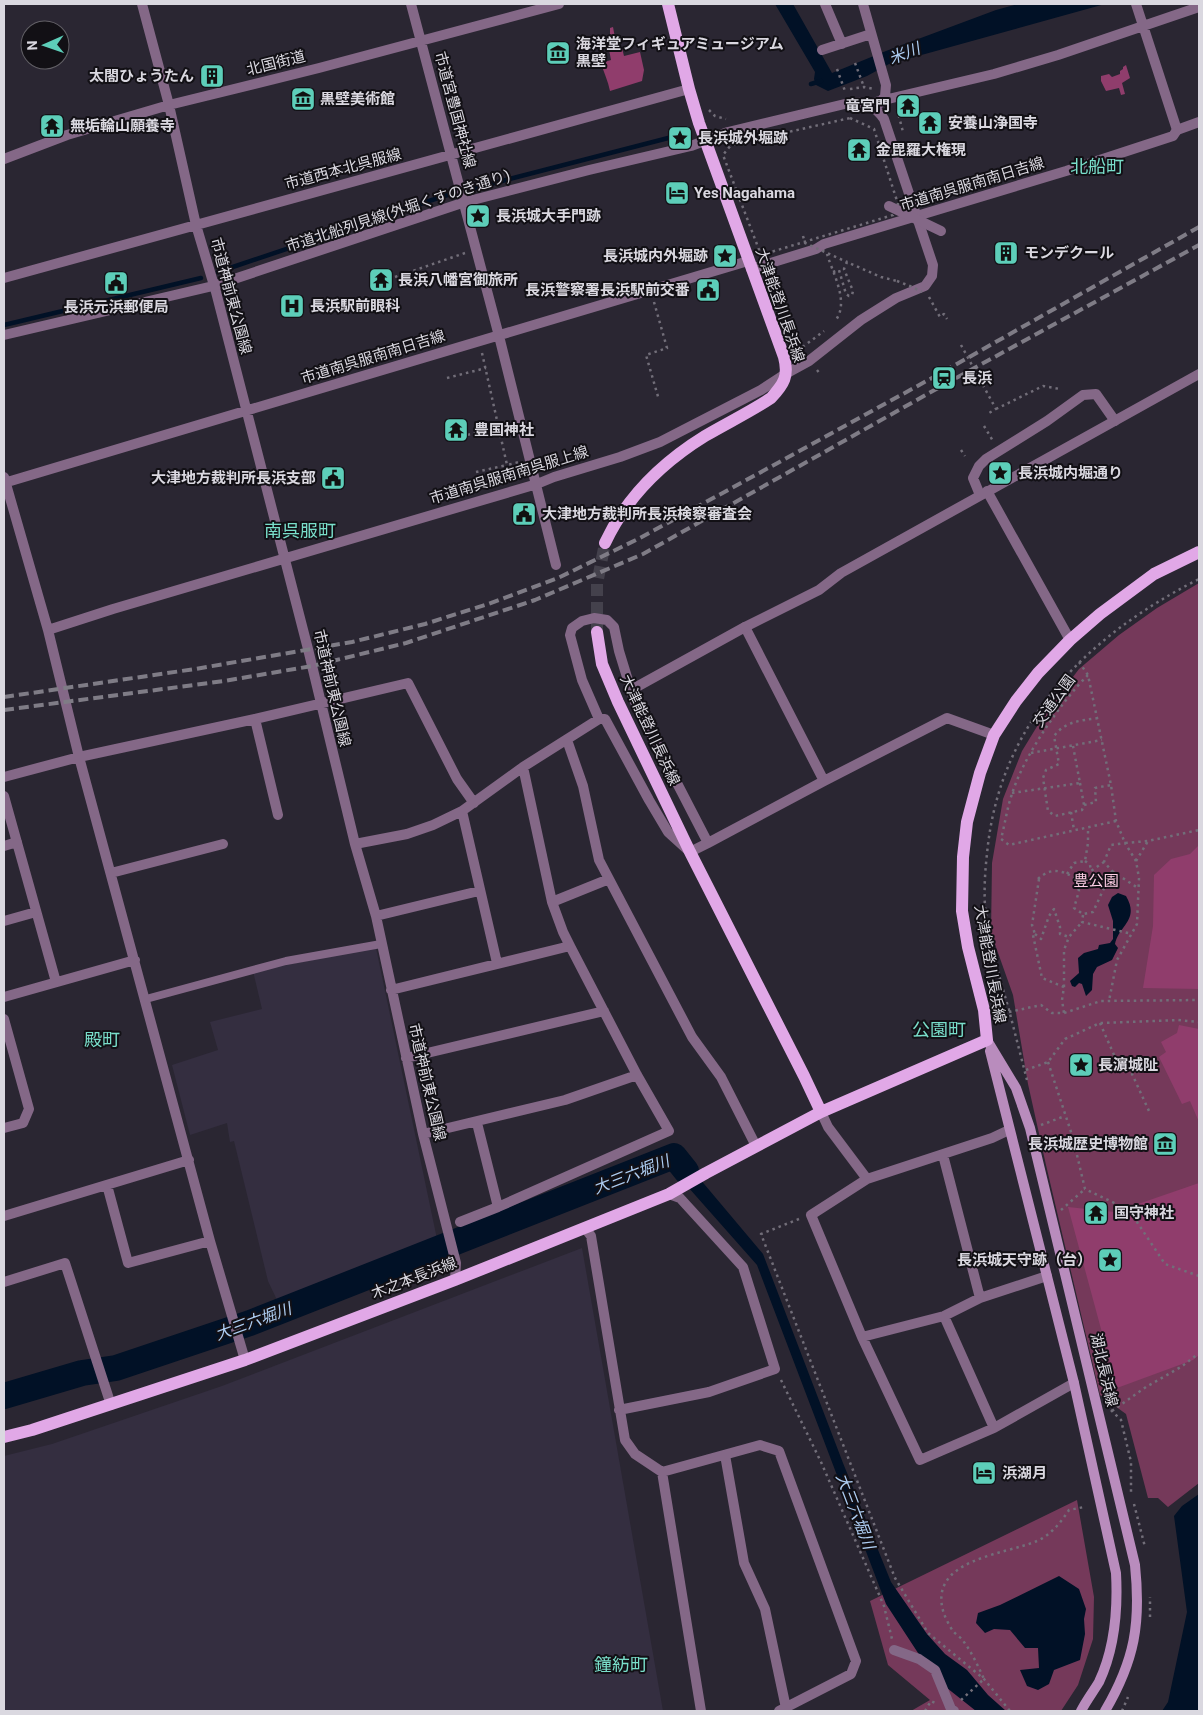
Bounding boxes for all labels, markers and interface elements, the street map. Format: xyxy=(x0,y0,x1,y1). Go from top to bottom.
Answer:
north arrow xyxy=(20,20,70,70)
place label: 海洋堂フィギュアミュージアム 黒壁 xyxy=(576,35,784,70)
water label: 米川 xyxy=(886,38,924,68)
text: N xyxy=(24,40,40,51)
museum icon: 海洋堂フィギュアミュージアム 黒壁 xyxy=(545,40,571,66)
street label: 北国街道 xyxy=(245,47,307,79)
street label: 市道宮豊国神社線 xyxy=(431,50,479,170)
building icon: 太閤ひょうたん xyxy=(199,63,225,89)
place label: 太閤ひょうたん xyxy=(89,67,194,85)
museum icon: 黒壁美術館 xyxy=(290,86,316,112)
place label: 黒壁美術館 xyxy=(320,90,395,108)
temple icon: 竜宮門 xyxy=(895,93,921,119)
place label: 竜宮門 xyxy=(845,97,890,115)
temple icon: 安養山浄国寺 xyxy=(917,110,943,136)
temple icon: 無垢輪山願養寺 xyxy=(39,113,65,139)
place label: 安養山浄国寺 xyxy=(948,114,1038,132)
place label: 無垢輪山願養寺 xyxy=(70,117,175,135)
place icon: 長浜城外堀跡 xyxy=(667,125,693,151)
place label: 長浜城外堀跡 xyxy=(698,129,788,147)
temple icon: 金毘羅大権現 xyxy=(846,137,872,163)
place label: 金毘羅大権現 xyxy=(876,141,966,159)
street label: 市道西本北呉服線 xyxy=(283,145,403,193)
street label: 市道南呉服南南日吉線 xyxy=(898,153,1046,215)
district label: 北船町 xyxy=(1070,156,1124,177)
street label: 市道北船列見線(外堀くすのき通り) xyxy=(284,166,512,256)
hotel icon: Yes Nagahama xyxy=(664,180,690,206)
place label: Yes Nagahama xyxy=(694,184,795,202)
place icon: 長浜城大手門跡 xyxy=(465,203,491,229)
place label: 長浜城大手門跡 xyxy=(496,207,601,225)
street label: 市道神前東公園線 xyxy=(207,236,255,356)
building icon: モンデクール xyxy=(993,240,1019,266)
place icon: 長浜城内外堀跡 xyxy=(712,243,738,269)
place label: モンデクール xyxy=(1024,244,1114,262)
street label: 大津能登川長浜線 xyxy=(752,245,808,365)
place label: 長浜城内外堀跡 xyxy=(603,247,708,265)
temple icon: 長浜八幡宮御旅所 xyxy=(368,267,394,293)
public building icon: 長浜元浜郵便局 xyxy=(103,270,129,296)
place label: 長浜八幡宮御旅所 xyxy=(398,271,518,289)
public building icon: 長浜警察署長浜駅前交番 xyxy=(695,277,721,303)
place label: 長浜警察署長浜駅前交番 xyxy=(525,281,690,299)
hospital icon: 長浜駅前眼科 xyxy=(279,293,305,319)
place label: 長浜駅前眼科 xyxy=(310,297,400,315)
place label: 長浜元浜郵便局 xyxy=(63,298,169,316)
street label: 市道南呉服南南日吉線 xyxy=(299,326,447,388)
station icon: 長浜 xyxy=(931,365,957,391)
place label: 長浜 xyxy=(962,369,993,387)
temple icon: 豊国神社 xyxy=(443,417,469,443)
place label: 豊国神社 xyxy=(474,421,534,439)
street label: 市道南呉服南南呉服上線 xyxy=(427,442,591,508)
place icon: 長浜城内堀通り xyxy=(987,460,1013,486)
place label: 長浜城内堀通り xyxy=(1018,464,1123,482)
public building icon: 大津地方裁判所長浜支部 xyxy=(320,465,346,491)
place label: 大津地方裁判所長浜支部 xyxy=(151,469,316,487)
public building icon: 大津地方裁判所長浜検察審査会 xyxy=(511,501,537,527)
place label: 大津地方裁判所長浜検察審査会 xyxy=(542,505,752,523)
district label: 南呉服町 xyxy=(264,520,336,541)
street label: 市道神前東公園線 xyxy=(310,628,354,748)
street label: 交通公園 xyxy=(1029,671,1079,731)
street label: 大津能登川長浜線 xyxy=(616,672,684,788)
park label: 豊公園 xyxy=(1073,872,1119,890)
street label: 大津能登川長浜線 xyxy=(971,903,1009,1025)
district label: 公園町 xyxy=(912,1019,966,1040)
street label: 市道神前東公園線 xyxy=(405,1022,449,1142)
district label: 殿町 xyxy=(84,1029,120,1050)
place icon: 長濵城阯 xyxy=(1068,1052,1094,1078)
place label: 長濵城阯 xyxy=(1098,1056,1158,1074)
museum icon: 長浜城歴史博物館 xyxy=(1152,1131,1178,1157)
place label: 長浜城歴史博物館 xyxy=(1028,1135,1148,1153)
water label: 大三六堀川 xyxy=(590,1151,674,1198)
temple icon: 国守神社 xyxy=(1083,1200,1109,1226)
place label: 国守神社 xyxy=(1114,1204,1174,1222)
place icon: 長浜城天守跡（台） xyxy=(1097,1247,1123,1273)
place label: 長浜城天守跡（台） xyxy=(957,1251,1092,1269)
street label: 木之本長浜線 xyxy=(369,1253,459,1303)
water label: 大三六堀川 xyxy=(212,1298,296,1344)
street label: 湖北長浜線 xyxy=(1087,1331,1121,1409)
hotel icon: 浜湖月 xyxy=(971,1460,997,1486)
place label: 浜湖月 xyxy=(1002,1464,1047,1482)
water label: 大三六堀川 xyxy=(832,1470,879,1554)
district label: 鐘紡町 xyxy=(594,1654,648,1675)

